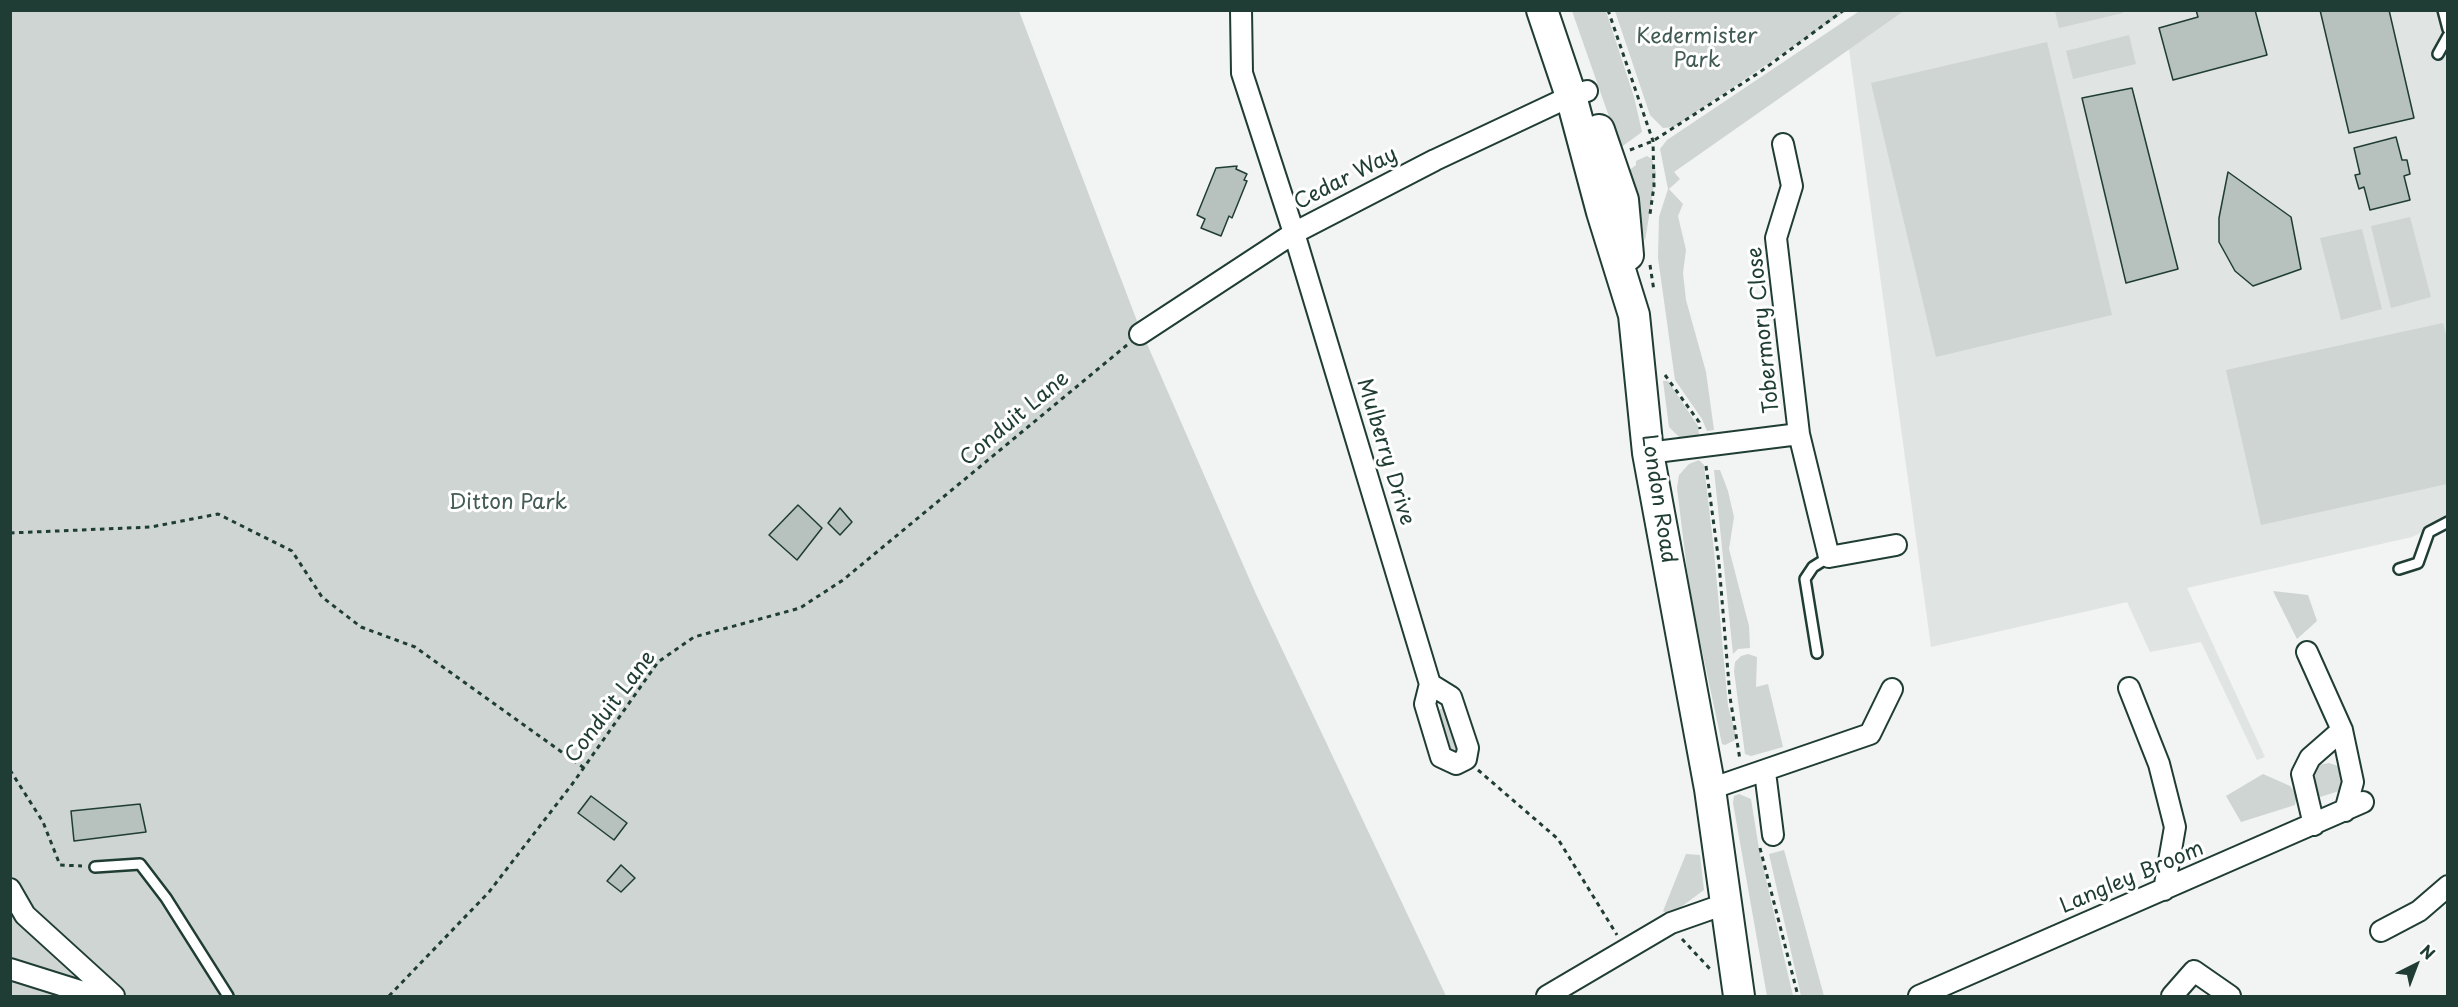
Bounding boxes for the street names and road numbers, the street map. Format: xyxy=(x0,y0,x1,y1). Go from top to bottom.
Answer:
street label: Cedar Way xyxy=(1290,142,1402,216)
street label: Tobermory Close xyxy=(1743,246,1785,414)
street label: Conduit Lane xyxy=(955,366,1075,472)
street label: Mulberry Drive xyxy=(1351,376,1419,528)
street label: London Road xyxy=(1635,433,1681,565)
street label: Conduit Lane xyxy=(560,646,662,768)
street label: Langley Broom xyxy=(2056,836,2208,920)

